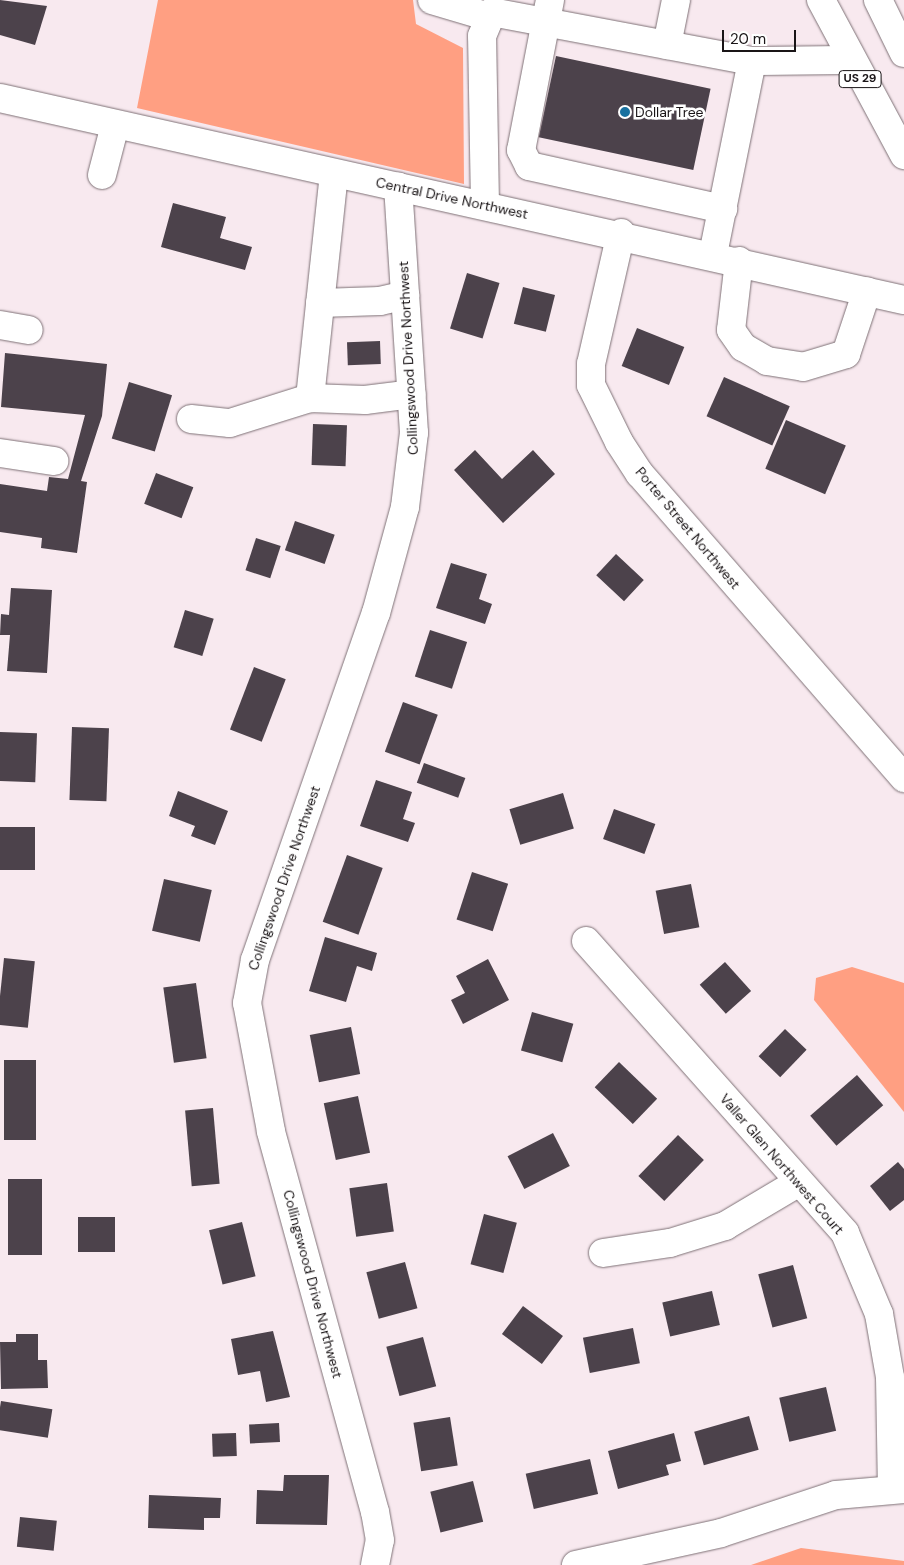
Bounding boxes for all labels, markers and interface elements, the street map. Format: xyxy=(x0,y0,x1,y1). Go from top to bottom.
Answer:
scale bar xyxy=(724,20,798,52)
text: 20 m xyxy=(730,29,766,49)
road number: US 29 xyxy=(838,70,882,88)
place label: Dollar Tree xyxy=(635,104,704,120)
marker: Dollar Tree xyxy=(619,106,631,118)
street label: Central Drive Northwest xyxy=(374,174,530,222)
street label: Collingswood Drive Northwest xyxy=(395,261,421,455)
street label: Porter Street Northwest xyxy=(632,464,744,592)
street label: Collingswood Drive Northwest xyxy=(244,783,324,973)
street label: Valler Glen Northwest Court xyxy=(716,1090,848,1238)
street label: Collingswood Drive Northwest xyxy=(280,1188,346,1380)

